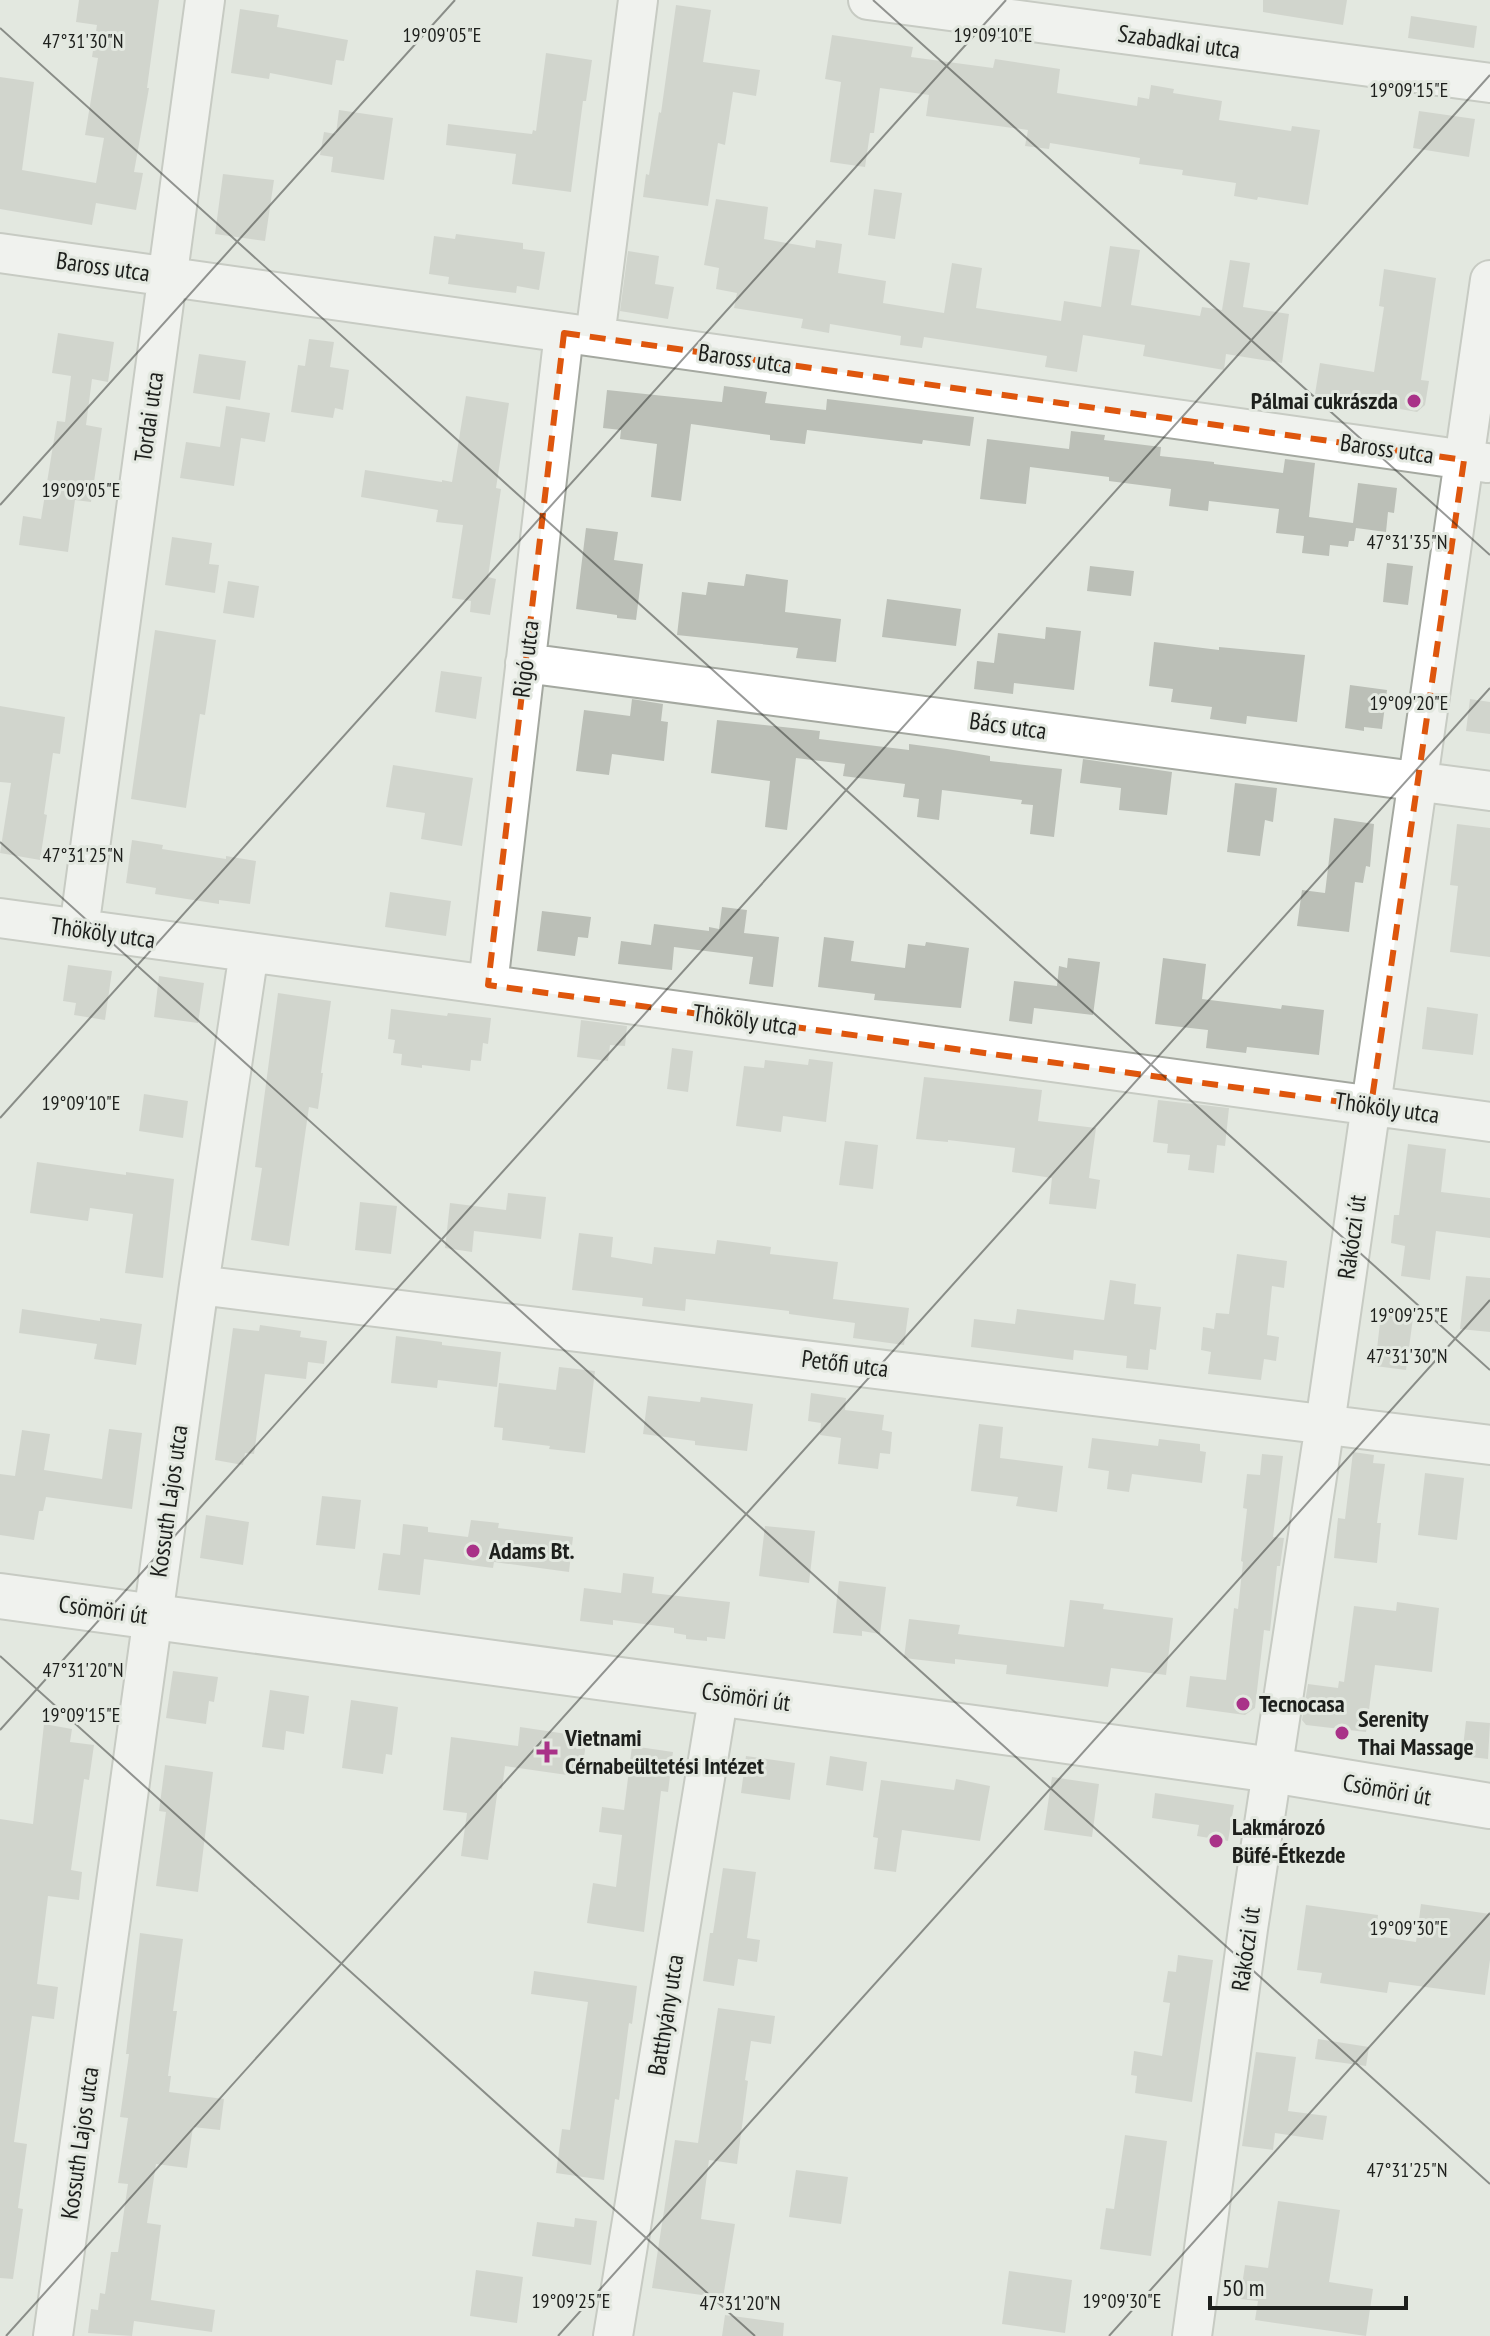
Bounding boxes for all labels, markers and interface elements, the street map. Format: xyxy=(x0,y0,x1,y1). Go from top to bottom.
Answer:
street label: Szabadkai utca xyxy=(1116,18,1242,65)
text: 19°09'05"E xyxy=(403,22,481,48)
text: 19°09'10"E xyxy=(954,22,1032,48)
text: 47°31'30"N xyxy=(43,28,123,54)
text: 19°09'15"E xyxy=(1370,77,1448,103)
street label: Baross utca xyxy=(54,245,152,288)
street label: Baross utca xyxy=(696,337,794,380)
street label: Tordai utca xyxy=(127,370,170,464)
place label: Pálmai cukrászda xyxy=(1251,385,1398,416)
marker: Pálmai cukrászda xyxy=(1405,392,1423,410)
street label: Baross utca xyxy=(1338,427,1436,470)
text: 19°09'05"E xyxy=(42,477,120,503)
text: 47°31'35"N xyxy=(1367,529,1447,555)
street label: Rigó utca xyxy=(505,619,546,699)
text: 19°09'20"E xyxy=(1370,690,1448,716)
street label: Bács utca xyxy=(967,705,1049,746)
text: 47°31'25"N xyxy=(43,842,123,868)
street label: Thököly utca xyxy=(49,910,157,955)
street label: Thököly utca xyxy=(691,997,799,1042)
street label: Thököly utca xyxy=(1333,1085,1441,1130)
text: 19°09'10"E xyxy=(42,1090,120,1116)
street label: Rákóczi út xyxy=(1330,1192,1373,1281)
text: 19°09'25"E xyxy=(1370,1302,1448,1328)
street label: Petőfi utca xyxy=(800,1343,890,1384)
text: 47°31'30"N xyxy=(1367,1343,1447,1369)
street label: Kossuth Lajos utca xyxy=(143,1423,195,1579)
place label: Adams Bt. xyxy=(488,1535,575,1566)
marker: Adams Bt. xyxy=(464,1542,482,1560)
street label: Csömöri út xyxy=(57,1588,150,1631)
text: 47°31'20"N xyxy=(43,1657,123,1683)
street label: Csömöri út xyxy=(700,1675,793,1718)
place label: Tecnocasa xyxy=(1259,1688,1345,1719)
marker: Tecnocasa xyxy=(1234,1695,1252,1713)
text: 19°09'15"E xyxy=(42,1702,120,1728)
place label: Serenity Thai Massage xyxy=(1358,1703,1474,1762)
place label: Vietnami Cérnabeültetési Intézet xyxy=(564,1722,764,1781)
marker: Serenity Thai Massage xyxy=(1333,1724,1351,1742)
marker: Vietnami Cérnabeültetési Intézet xyxy=(536,1741,558,1763)
street label: Csömöri út xyxy=(1341,1767,1434,1813)
place label: Lakmározó Büfé-Étkezde xyxy=(1232,1811,1346,1870)
marker: Lakmározó Büfé-Étkezde xyxy=(1207,1832,1225,1850)
street label: Rákóczi út xyxy=(1224,1904,1267,1993)
text: 19°09'30"E xyxy=(1370,1915,1448,1941)
street label: Batthyány utca xyxy=(641,1952,690,2078)
street label: Kossuth Lajos utca xyxy=(54,2065,106,2221)
text: 47°31'25"N xyxy=(1367,2157,1447,2183)
scale bar xyxy=(1210,2260,1406,2310)
text: 50 m xyxy=(1222,2272,1264,2303)
text: 19°09'25"E xyxy=(532,2288,610,2314)
text: 19°09'30"E xyxy=(1083,2288,1161,2314)
text: 47°31'20"N xyxy=(700,2290,780,2316)

